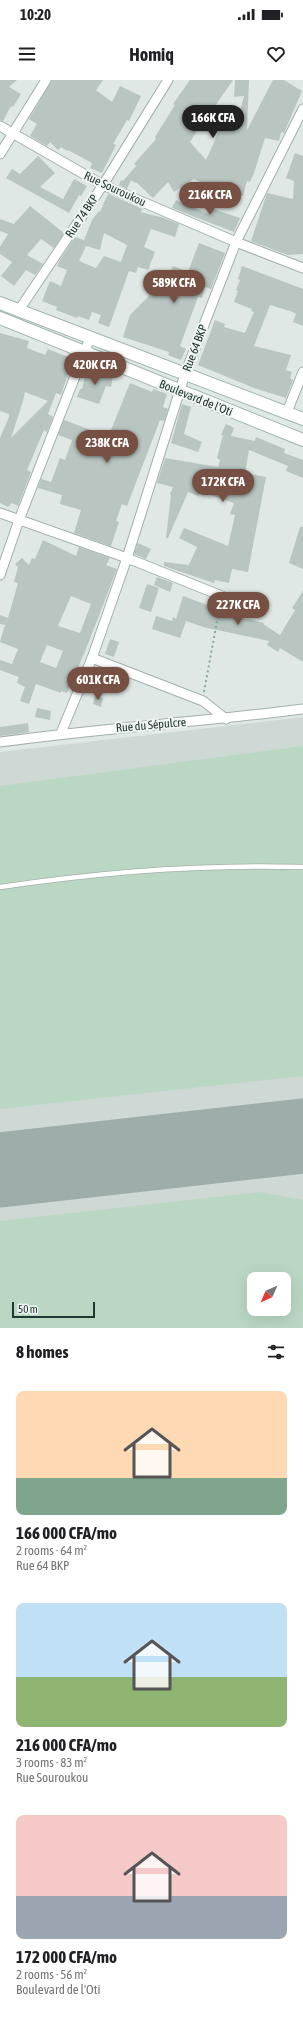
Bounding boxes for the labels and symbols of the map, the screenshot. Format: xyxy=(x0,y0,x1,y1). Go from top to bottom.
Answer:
pin: 166K CFA xyxy=(172,105,254,139)
street label: Rue Souroukou xyxy=(82,169,148,210)
pin: 216K CFA xyxy=(169,182,251,216)
street label: Rue 74 BKP xyxy=(62,192,102,240)
pin: 589K CFA xyxy=(133,270,215,304)
street label: Rue 64 BKP xyxy=(180,322,210,374)
pin: 420K CFA xyxy=(54,352,136,386)
street label: Boulevard de l'Oti xyxy=(157,377,235,419)
pin: 238K CFA xyxy=(66,430,148,464)
pin: 172K CFA xyxy=(182,469,264,503)
pin: 227K CFA xyxy=(197,592,279,626)
pin: 601K CFA xyxy=(57,667,139,701)
street label: Rue du Sépulcre xyxy=(115,715,187,735)
north arrow xyxy=(247,1272,291,1316)
scale bar xyxy=(12,1300,95,1319)

